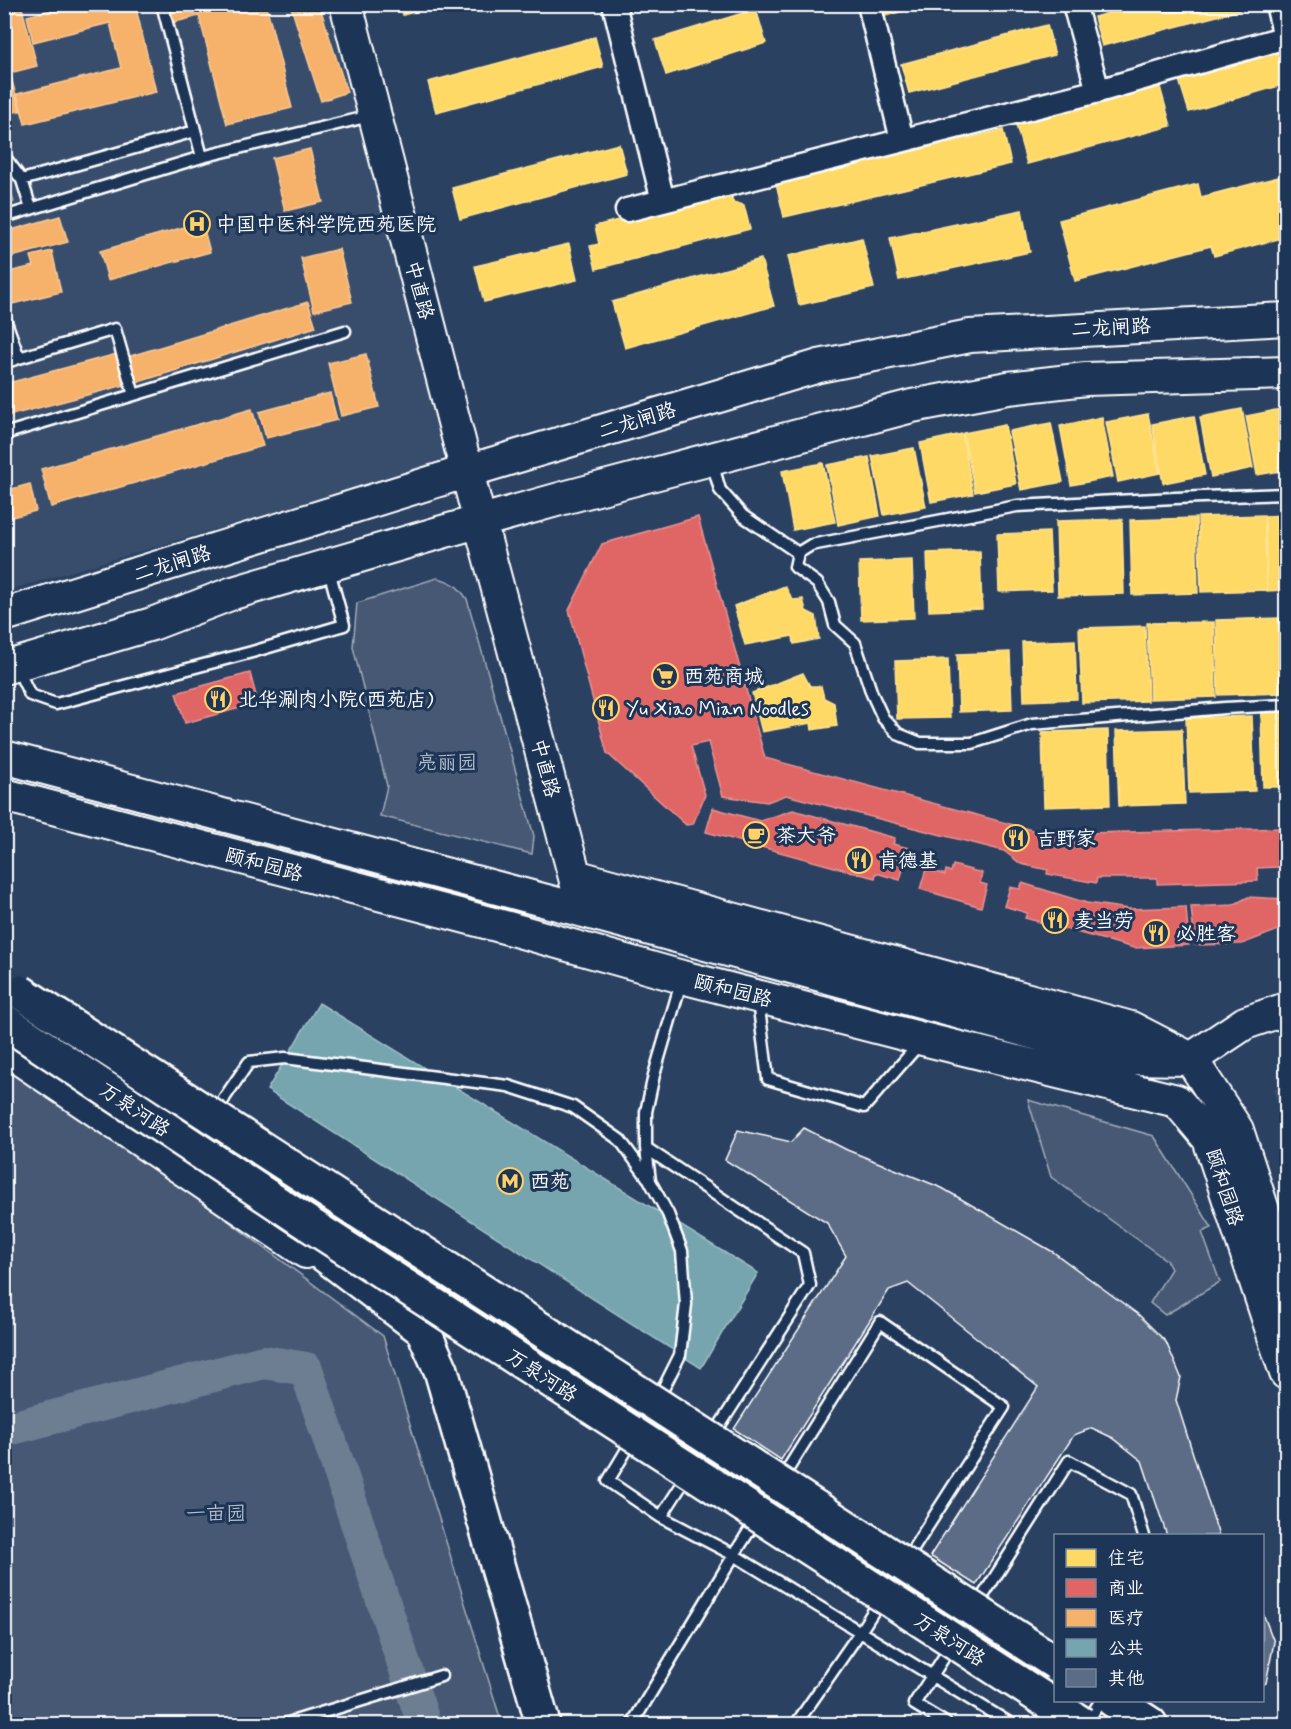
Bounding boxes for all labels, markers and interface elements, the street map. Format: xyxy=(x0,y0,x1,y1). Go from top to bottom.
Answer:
hospital icon: 中国中医科学院西苑医院 xyxy=(182,209,212,239)
place label: 中国中医科学院西苑医院 xyxy=(216,212,436,239)
street label: 中直路 xyxy=(398,258,440,324)
street label: 二龙闸路 xyxy=(1070,313,1153,344)
street label: 二龙闸路 xyxy=(595,397,681,446)
street label: 二龙闸路 xyxy=(130,540,216,589)
supermarket icon: 西苑商城 xyxy=(650,661,680,691)
place label: 西苑商城 xyxy=(684,664,764,691)
restaurant icon: 北华涮肉小院(西苑店) xyxy=(203,684,233,714)
place label: 北华涮肉小院(西苑店) xyxy=(238,687,434,714)
restaurant icon: Yu Xiao Mian Noodles xyxy=(591,693,621,723)
place label: Yu Xiao Mian Noodles xyxy=(626,696,809,723)
street label: 中直路 xyxy=(524,736,566,802)
park label: 亮丽园 xyxy=(417,750,477,777)
cafe icon: 茶大爷 xyxy=(741,820,771,850)
place label: 茶大爷 xyxy=(776,823,836,850)
restaurant icon: 吉野家 xyxy=(1001,823,1031,853)
place label: 吉野家 xyxy=(1036,826,1096,853)
street label: 颐和园路 xyxy=(221,842,307,889)
restaurant icon: 肯德基 xyxy=(844,845,874,875)
place label: 肯德基 xyxy=(878,848,938,875)
restaurant icon: 麦当劳 xyxy=(1040,905,1070,935)
place label: 麦当劳 xyxy=(1074,908,1134,935)
restaurant icon: 必胜客 xyxy=(1141,918,1171,948)
place label: 必胜客 xyxy=(1176,921,1236,948)
street label: 颐和园路 xyxy=(691,969,776,1014)
street label: 万泉河路 xyxy=(93,1077,176,1144)
street label: 颐和园路 xyxy=(1198,1145,1249,1231)
metro station icon: 西苑 xyxy=(495,1166,525,1196)
place label: 西苑 xyxy=(530,1169,570,1196)
street label: 万泉河路 xyxy=(500,1343,583,1410)
park label: 一亩园 xyxy=(186,1501,246,1528)
legend xyxy=(1054,1534,1264,1702)
text: 住宅 xyxy=(1108,1547,1144,1571)
text: 商业 xyxy=(1108,1577,1144,1601)
street label: 万泉河路 xyxy=(908,1607,991,1674)
text: 医疗 xyxy=(1108,1607,1144,1631)
text: 公共 xyxy=(1108,1637,1144,1661)
text: 其他 xyxy=(1108,1667,1144,1691)

